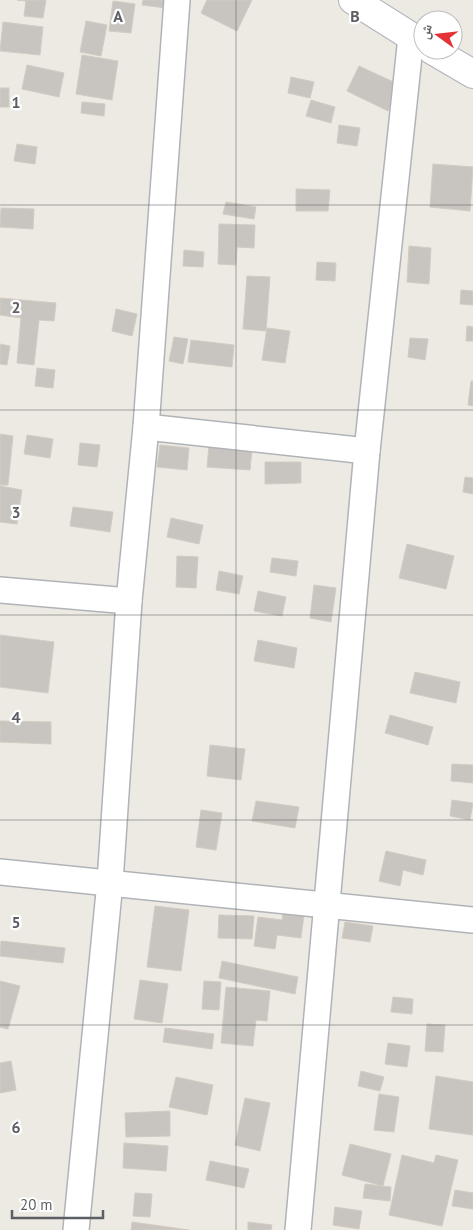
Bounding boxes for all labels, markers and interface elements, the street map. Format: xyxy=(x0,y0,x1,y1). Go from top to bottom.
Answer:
text: A xyxy=(113,6,123,26)
text: B xyxy=(350,6,360,26)
north arrow xyxy=(413,10,463,60)
text: ش xyxy=(415,22,436,41)
text: 1 xyxy=(11,92,21,112)
text: 2 xyxy=(11,297,21,317)
text: 3 xyxy=(11,502,21,522)
text: 4 xyxy=(11,707,21,727)
text: 5 xyxy=(11,912,21,932)
text: 6 xyxy=(11,1117,21,1137)
scale bar xyxy=(12,1188,104,1220)
text: 20 m xyxy=(20,1195,53,1214)

